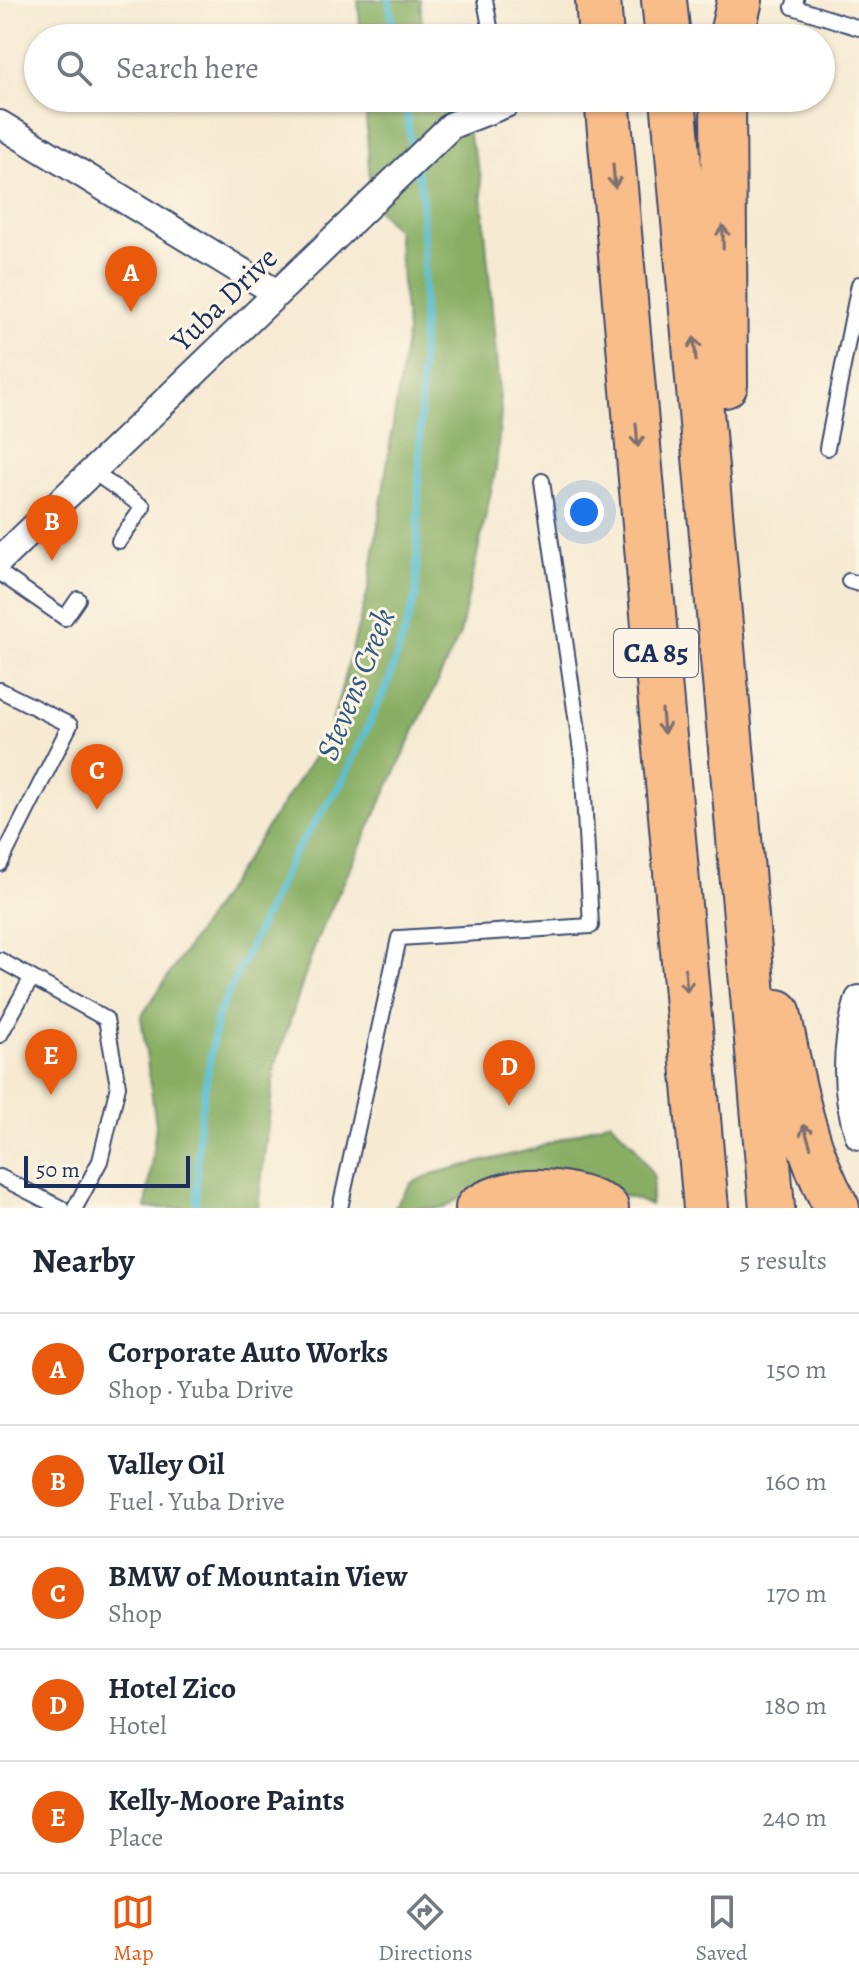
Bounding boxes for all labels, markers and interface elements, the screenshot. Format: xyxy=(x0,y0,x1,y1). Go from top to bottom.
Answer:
search box xyxy=(24,24,835,112)
icon: search xyxy=(52,46,96,90)
text: Search here xyxy=(116,48,259,88)
one-way arrow xyxy=(606,162,621,189)
one-way arrow xyxy=(715,224,731,251)
street label: Yuba Drive xyxy=(161,238,286,361)
pin: A xyxy=(105,246,157,312)
one-way arrow xyxy=(688,336,703,362)
one-way arrow xyxy=(630,421,645,448)
your location xyxy=(564,492,604,532)
pin: B xyxy=(26,495,78,561)
water label: Stevens Creek xyxy=(305,602,405,766)
road number: CA 85 xyxy=(614,629,698,677)
one-way arrow xyxy=(655,708,670,734)
pin: C xyxy=(71,744,123,810)
one-way arrow xyxy=(679,967,694,993)
pin: E xyxy=(25,1029,77,1095)
pin: D xyxy=(483,1040,535,1106)
one-way arrow xyxy=(798,1124,813,1149)
scale bar xyxy=(24,1152,190,1188)
text: 50 m xyxy=(36,1155,80,1185)
text: Nearby xyxy=(32,1237,135,1284)
text: 5 results xyxy=(739,1243,827,1278)
text: Corporate Auto Works xyxy=(108,1332,388,1372)
text: A xyxy=(50,1352,66,1387)
text: 150 m xyxy=(766,1352,827,1387)
text: Shop · Yuba Drive xyxy=(108,1372,294,1407)
text: Valley Oil xyxy=(108,1444,225,1484)
text: B xyxy=(50,1464,66,1499)
text: 160 m xyxy=(765,1464,827,1499)
text: Fuel · Yuba Drive xyxy=(108,1484,285,1519)
text: BMW of Mountain View xyxy=(108,1556,408,1596)
text: C xyxy=(50,1576,66,1611)
text: 170 m xyxy=(767,1576,827,1611)
text: Shop xyxy=(108,1596,162,1631)
text: Hotel Zico xyxy=(108,1668,236,1708)
text: D xyxy=(49,1688,67,1723)
text: 180 m xyxy=(765,1688,827,1723)
text: Hotel xyxy=(108,1708,167,1743)
text: Kelly-Moore Paints xyxy=(108,1780,345,1820)
text: E xyxy=(50,1800,66,1835)
text: 240 m xyxy=(762,1800,827,1835)
text: Place xyxy=(108,1820,163,1855)
tab: Map xyxy=(111,1890,155,1968)
tab: Directions xyxy=(378,1890,473,1968)
tab: Saved xyxy=(695,1890,748,1968)

